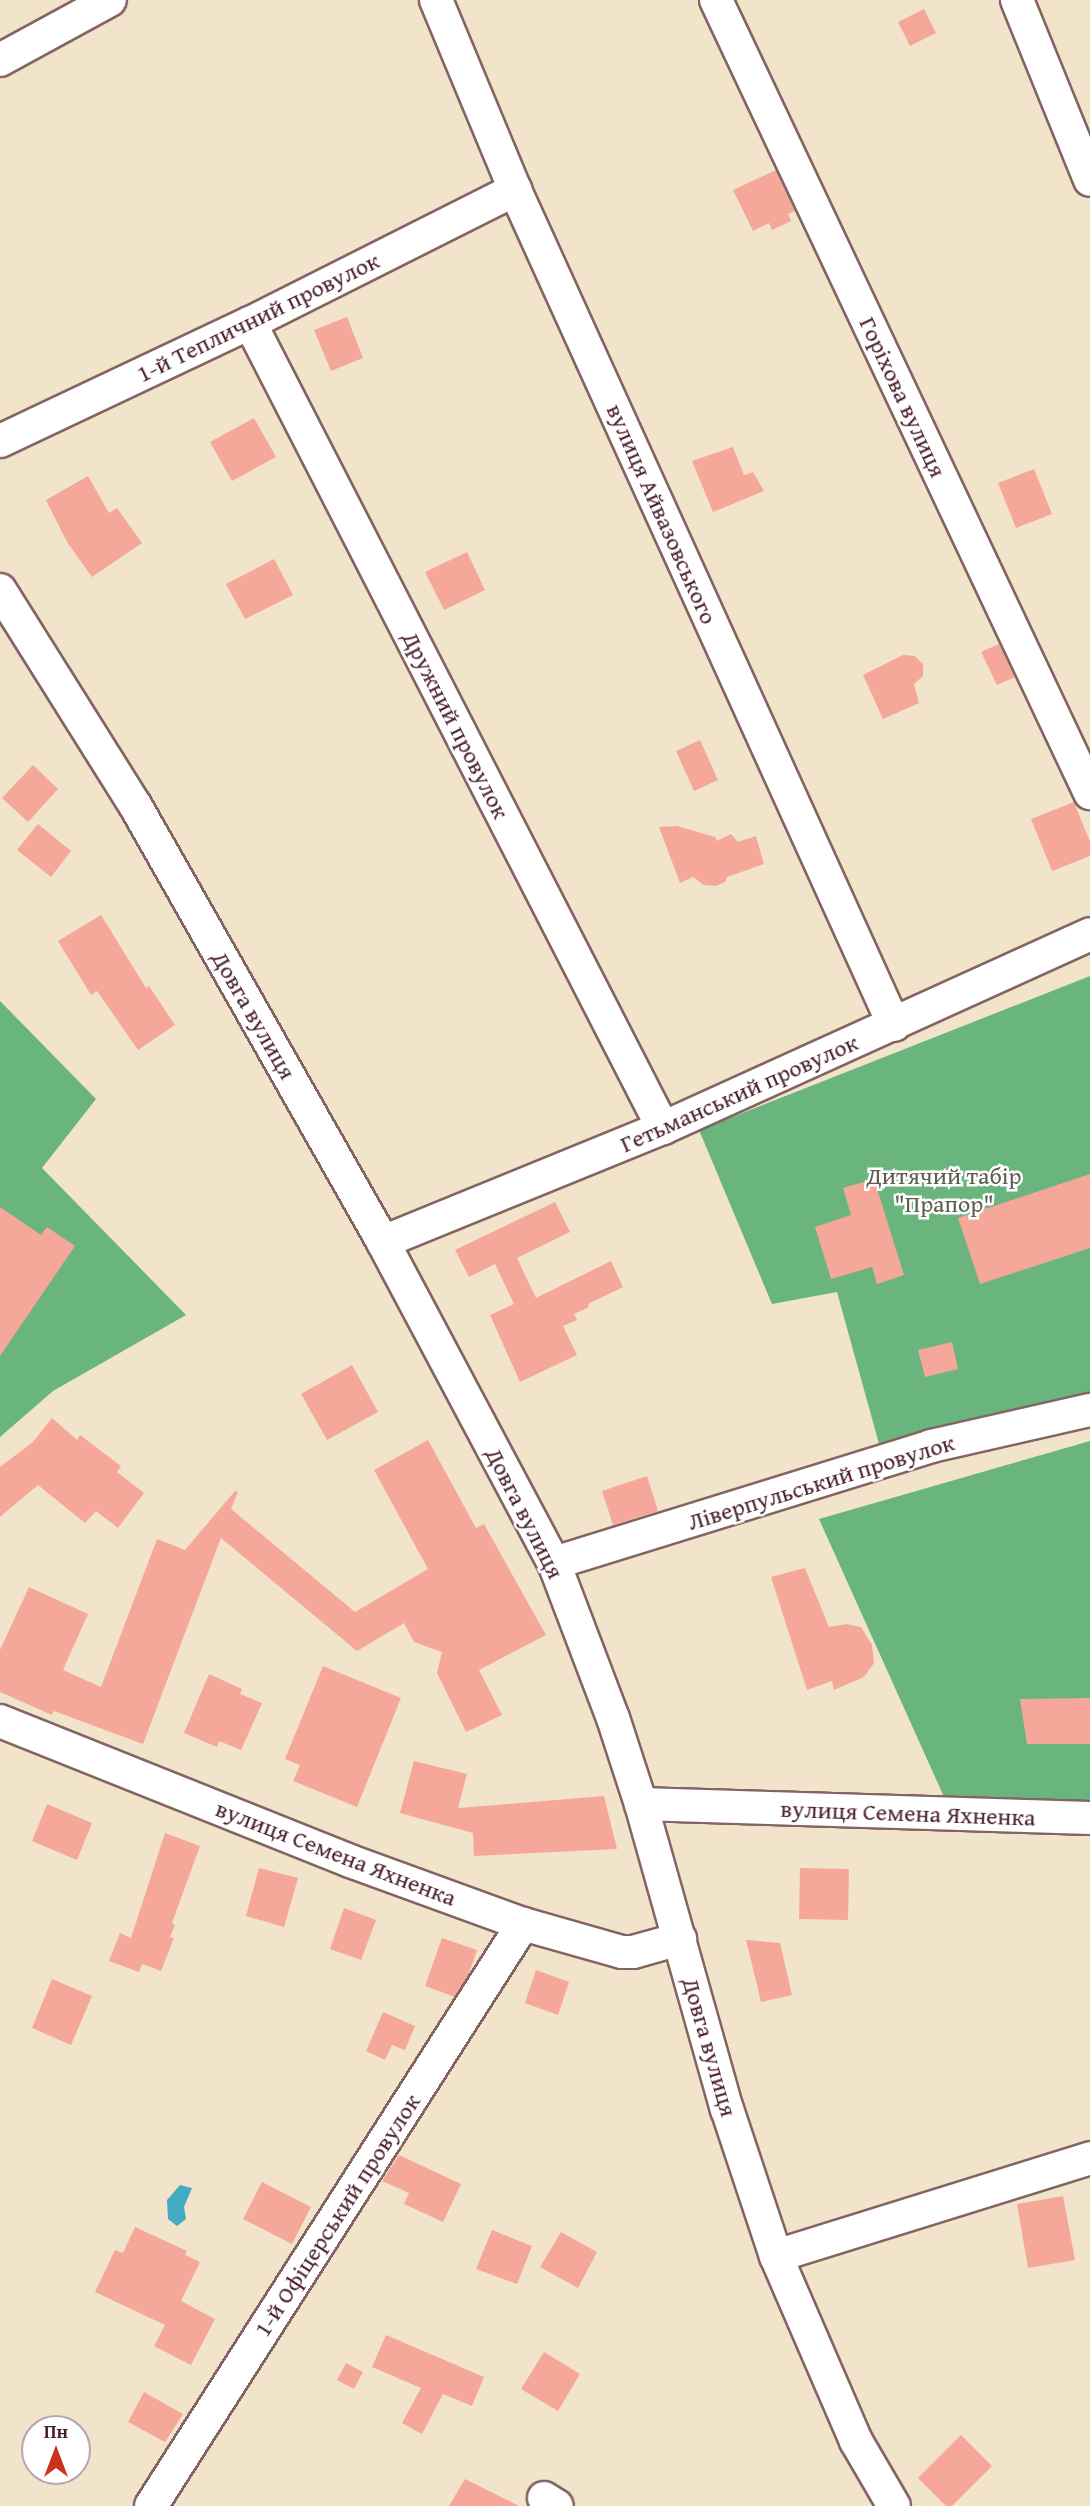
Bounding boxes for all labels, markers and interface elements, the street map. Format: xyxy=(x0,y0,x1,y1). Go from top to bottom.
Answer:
street label: 1-й Тепличний провулок xyxy=(132,246,384,388)
street label: Горіхова вулиця xyxy=(853,312,953,482)
street label: вулиця Айвазовського xyxy=(600,399,724,629)
street label: Дружний провулок xyxy=(396,626,516,824)
street label: Довга вулиця xyxy=(206,946,302,1084)
street label: Гетьманський провулок xyxy=(616,1028,862,1158)
park label: Дитячий табір "Прапор" xyxy=(866,1162,1022,1218)
street label: Ліверпульський провулок xyxy=(684,1428,958,1536)
street label: Довга вулиця xyxy=(480,1443,570,1583)
street label: вулиця Семена Яхненка xyxy=(212,1794,460,1912)
street label: вулиця Семена Яхненка xyxy=(780,1794,1036,1832)
street label: Довга вулиця xyxy=(676,1974,744,2120)
street label: 1-й Офіцерський провулок xyxy=(248,2088,426,2342)
north arrow xyxy=(21,2415,91,2485)
text: Пн xyxy=(44,2417,68,2445)

